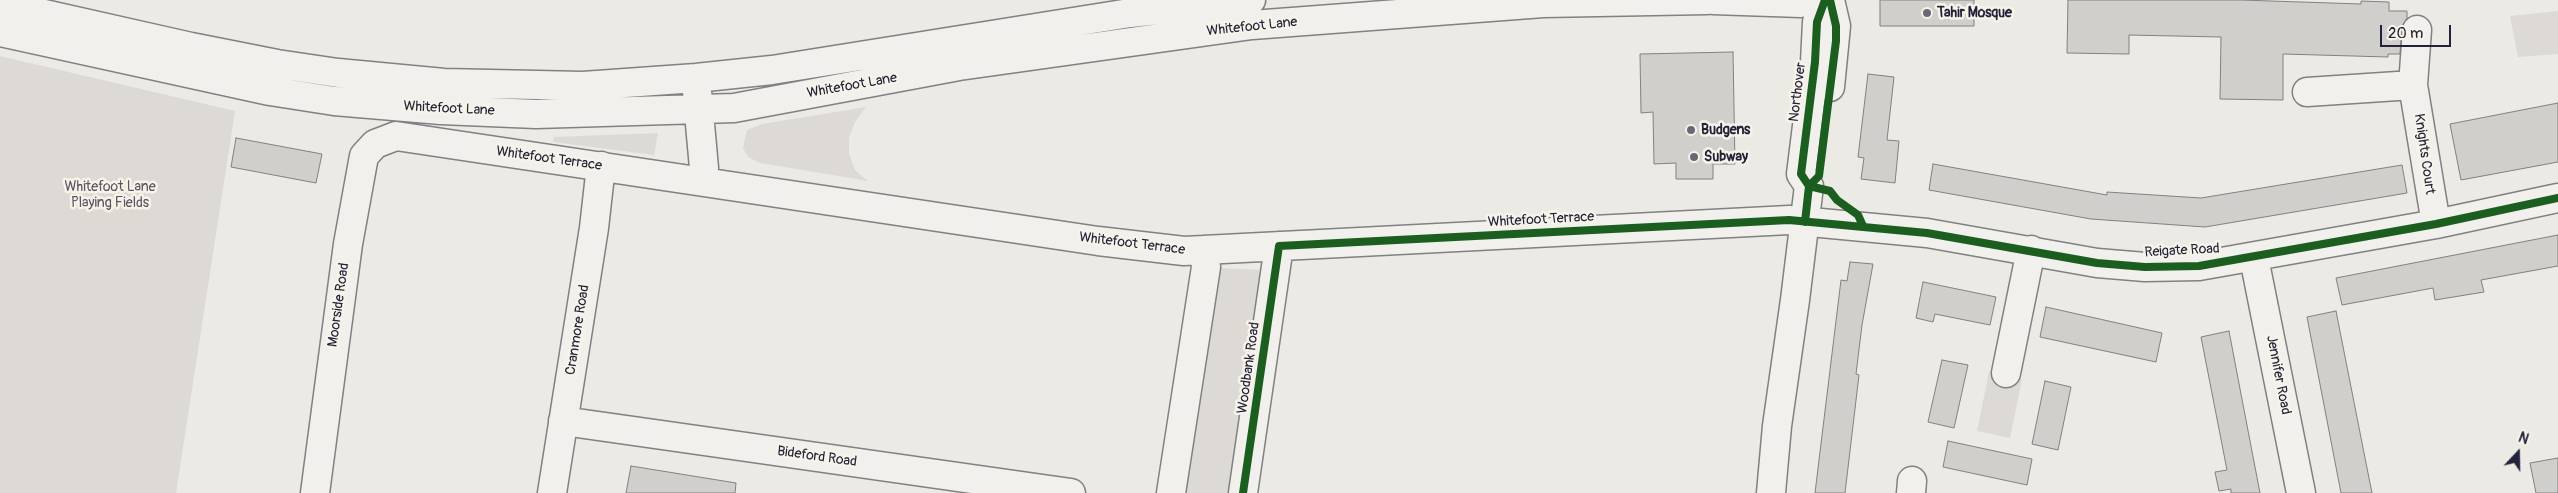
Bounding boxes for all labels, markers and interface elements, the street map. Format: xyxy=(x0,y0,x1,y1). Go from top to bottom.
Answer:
place label: Tahir Mosque xyxy=(1937,5,2012,21)
marker: Tahir Mosque xyxy=(1921,7,1933,19)
street label: Whitefoot Lane xyxy=(1206,14,1298,40)
scale bar xyxy=(2383,15,2454,47)
text: 20 m xyxy=(2388,24,2423,43)
street label: Northover xyxy=(1786,61,1810,123)
street label: Whitefoot Lane xyxy=(806,70,898,102)
street label: Whitefoot Lane xyxy=(403,98,495,120)
street label: Knights Court xyxy=(2410,113,2438,195)
place label: Budgens xyxy=(1701,122,1750,138)
marker: Budgens xyxy=(1685,124,1697,136)
street label: Whitefoot Terrace xyxy=(495,143,603,175)
place label: Subway xyxy=(1704,149,1748,165)
marker: Subway xyxy=(1688,151,1700,163)
park label: Whitefoot Lane Playing Fields xyxy=(64,179,156,212)
street label: Whitefoot Terrace xyxy=(1487,209,1595,231)
street label: Whitefoot Terrace xyxy=(1078,229,1186,259)
street label: Reigate Road xyxy=(2144,241,2220,261)
street label: Moorside Road xyxy=(325,262,353,348)
street label: Cranmore Road xyxy=(563,284,593,376)
street label: Woodbank Road xyxy=(1234,321,1264,415)
street label: Jennifer Road xyxy=(2262,334,2294,416)
north arrow xyxy=(2493,428,2543,478)
text: N xyxy=(2516,429,2531,448)
street label: Bideford Road xyxy=(776,443,858,471)

